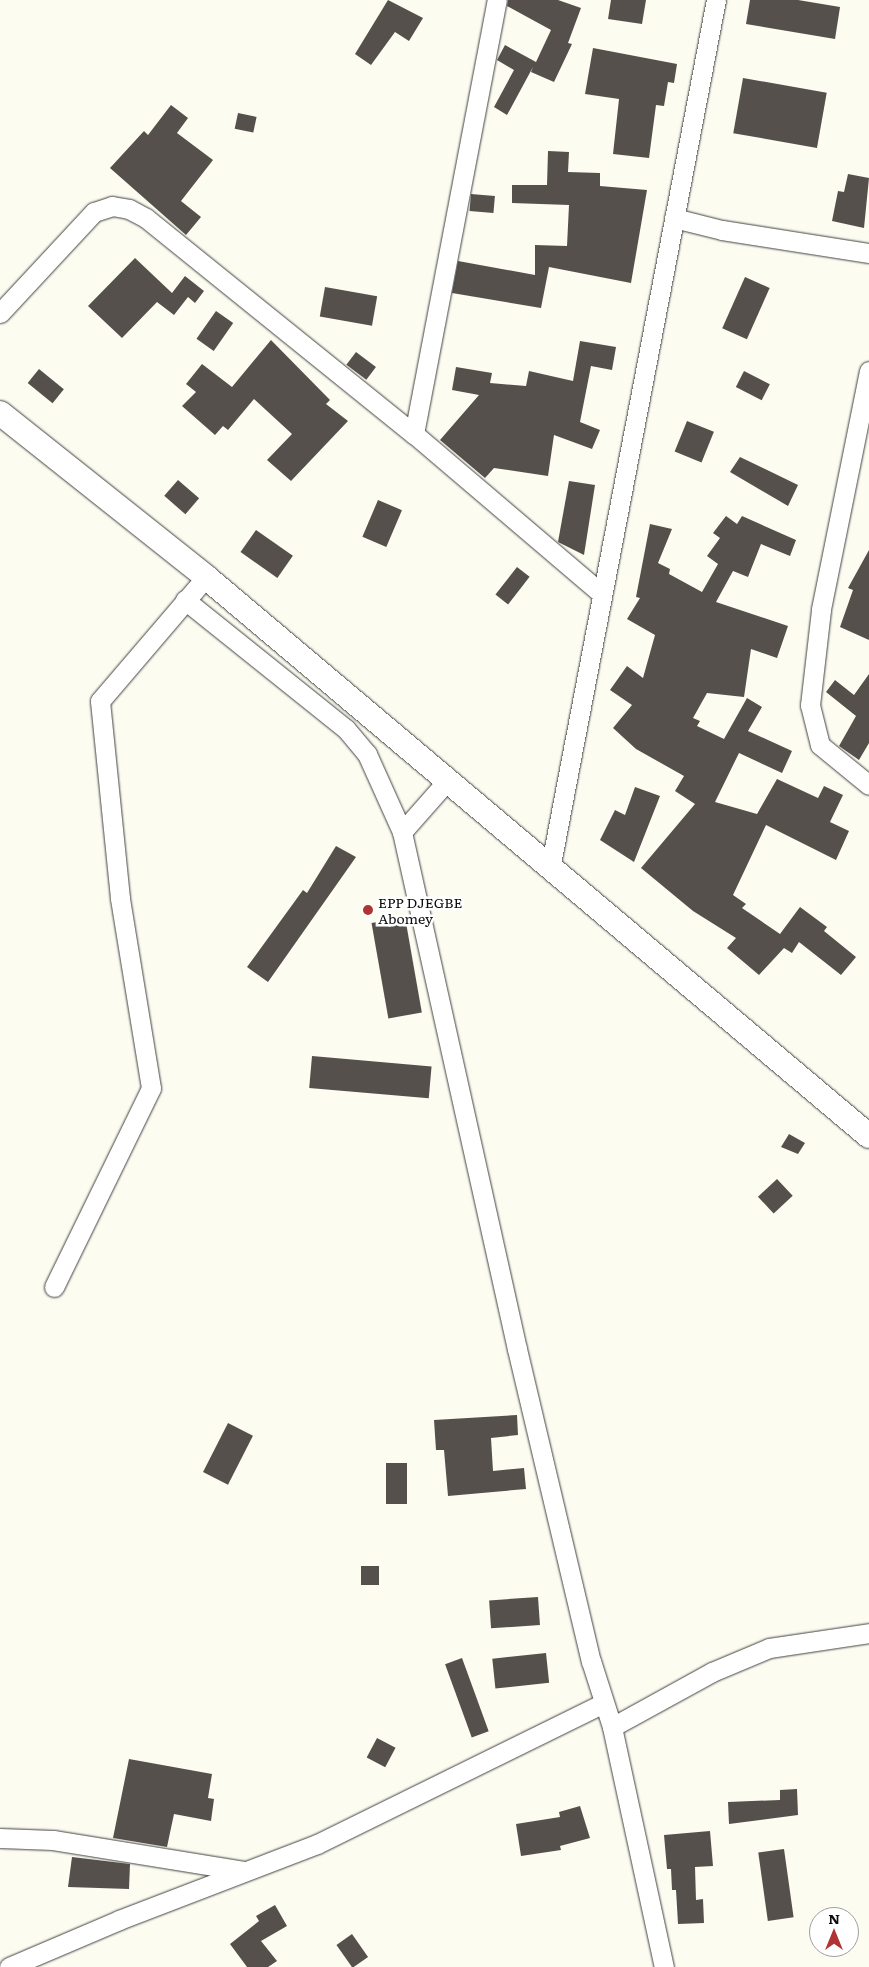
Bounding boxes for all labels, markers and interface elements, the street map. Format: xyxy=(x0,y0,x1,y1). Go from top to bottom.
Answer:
place label: EPP DJEGBE Abomey xyxy=(378,894,462,926)
marker: EPP DJEGBE Abomey xyxy=(362,904,374,916)
north arrow xyxy=(809,1907,859,1957)
text: N xyxy=(828,1908,840,1928)

